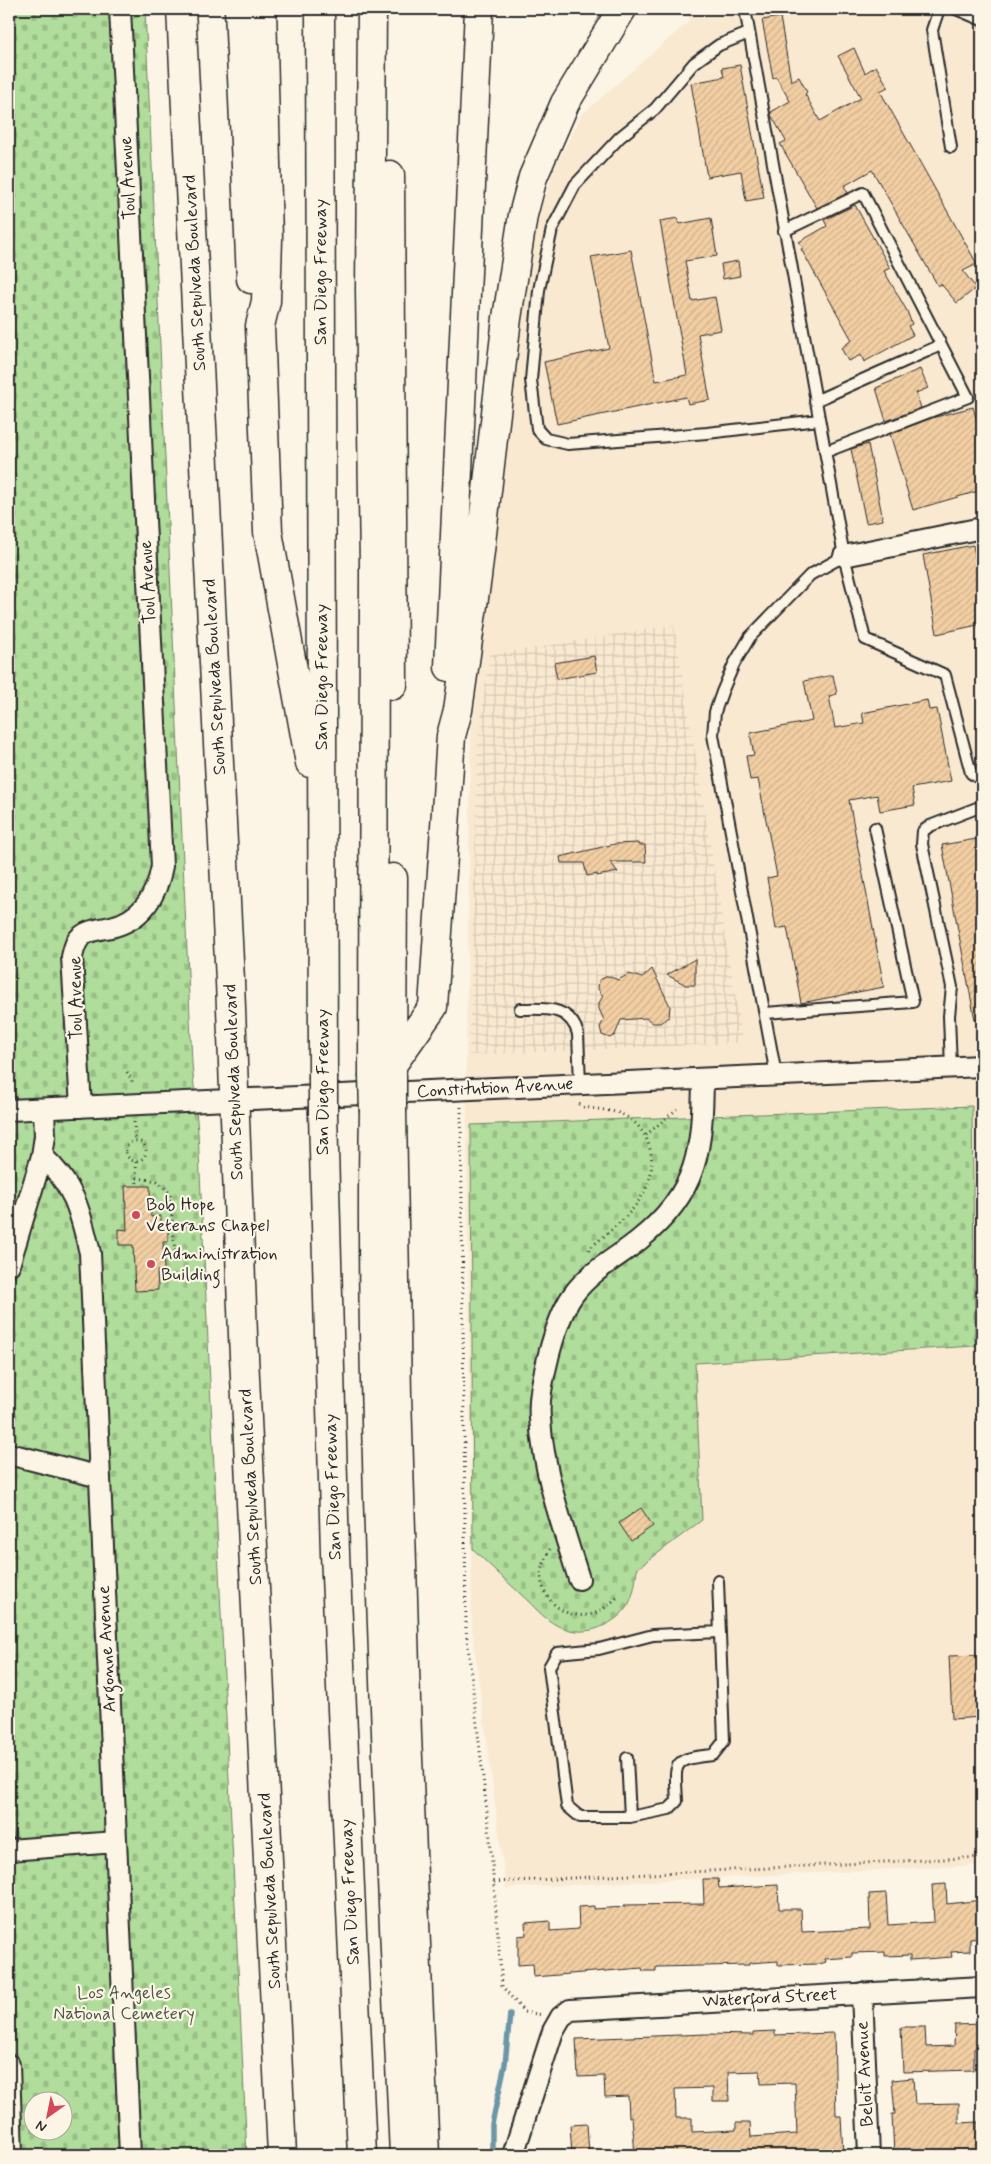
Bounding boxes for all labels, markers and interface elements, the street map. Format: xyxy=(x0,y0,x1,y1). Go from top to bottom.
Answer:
street label: Toul Avenue xyxy=(114,136,142,220)
street label: South Sepulveda Boulevard xyxy=(178,174,212,372)
street label: San Diego Freeway xyxy=(309,199,333,345)
street label: Toul Avenue xyxy=(134,540,162,624)
street label: South Sepulveda Boulevard xyxy=(198,578,232,776)
street label: San Diego Freeway xyxy=(310,604,334,750)
street label: Toul Avenue xyxy=(63,956,89,1040)
street label: South Sepulveda Boulevard xyxy=(219,983,249,1181)
street label: San Diego Freeway xyxy=(311,1009,335,1155)
street label: Constitution Avenue xyxy=(416,1072,574,1104)
place label: Bob Hope Veterans Chapel xyxy=(146,1193,269,1238)
marker: Bob Hope Veterans Chapel xyxy=(130,1209,142,1221)
place label: Administration Building xyxy=(161,1242,278,1289)
marker: Administration Building xyxy=(145,1258,157,1270)
street label: South Sepulveda Boulevard xyxy=(234,1388,268,1586)
street label: San Diego Freeway xyxy=(318,1413,348,1561)
street label: Argonne Avenue xyxy=(92,1585,124,1713)
street label: South Sepulveda Boulevard xyxy=(253,1792,287,1990)
street label: San Diego Freeway xyxy=(334,1818,366,1966)
park label: Los Angeles National Cemetery xyxy=(53,1981,195,2026)
street label: Waterford Street xyxy=(702,1982,838,2016)
street label: Beloit Avenue xyxy=(850,2020,880,2127)
north arrow xyxy=(22,2092,72,2142)
text: N xyxy=(33,2116,50,2136)

